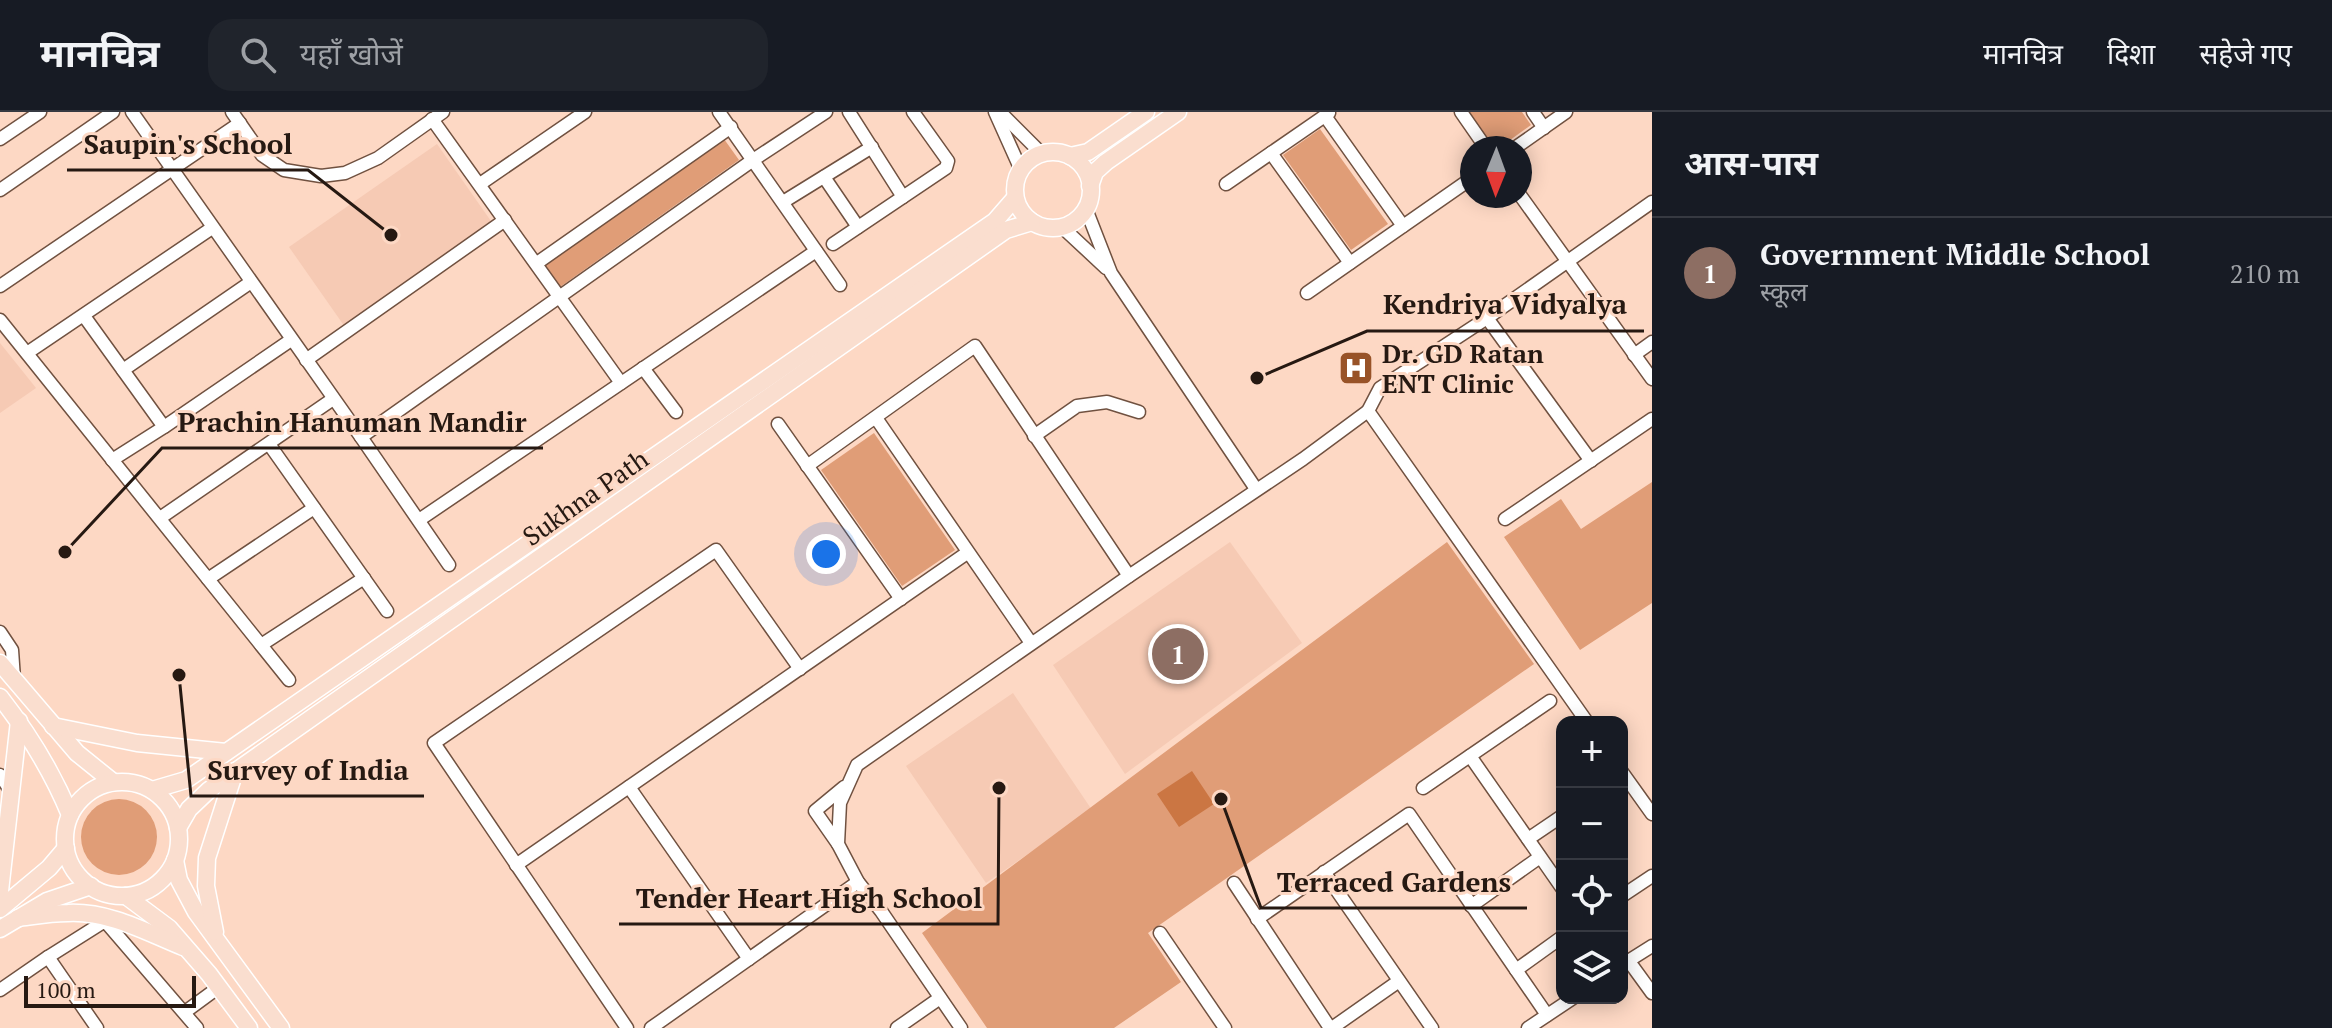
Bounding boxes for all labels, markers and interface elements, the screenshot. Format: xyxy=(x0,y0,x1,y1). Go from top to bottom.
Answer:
search box xyxy=(208,19,768,91)
text: मानचित्र xyxy=(40,28,160,78)
icon: search xyxy=(236,33,280,77)
text: यहाँ खोजें xyxy=(300,34,403,74)
text: मानचित्र xyxy=(1983,35,2063,72)
text: दिशा xyxy=(2107,35,2155,72)
text: सहेजे गए xyxy=(2199,35,2292,72)
callout: Saupin's School xyxy=(67,118,308,170)
text: Saupin's School xyxy=(83,125,293,162)
north arrow xyxy=(1460,136,1532,208)
text: आस-पास xyxy=(1684,140,1818,185)
text: Government Middle School xyxy=(1760,234,2150,274)
text: 1 xyxy=(1703,256,1717,290)
text: 210 m xyxy=(2230,256,2300,290)
text: स्कूल xyxy=(1760,274,1808,308)
callout: Kendriya Vidyalya xyxy=(1367,279,1644,331)
text: Kendriya Vidyalya xyxy=(1383,285,1627,322)
place label: Dr. GD Ratan ENT Clinic xyxy=(1382,336,1544,400)
hospital icon: Dr. GD Ratan ENT Clinic xyxy=(1337,349,1375,387)
callout: Prachin Hanuman Mandir xyxy=(162,396,543,448)
text: Prachin Hanuman Mandir xyxy=(177,403,527,440)
street label: Sukhna Path xyxy=(515,441,655,553)
your location xyxy=(806,534,846,574)
pin: 1 xyxy=(1152,624,1204,684)
map controls xyxy=(1556,716,1628,1004)
button: + xyxy=(1556,716,1628,788)
callout: Survey of India xyxy=(191,744,424,796)
text: Survey of India xyxy=(207,751,409,788)
button: − xyxy=(1556,788,1628,860)
callout: Terraced Gardens xyxy=(1261,856,1527,908)
button: locate xyxy=(1556,860,1628,932)
text: Terraced Gardens xyxy=(1277,863,1511,900)
callout: Tender Heart High School xyxy=(619,872,998,924)
text: Tender Heart High School xyxy=(636,879,982,916)
button: layers xyxy=(1556,932,1628,1004)
scale bar xyxy=(24,972,196,1008)
text: 100 m xyxy=(36,975,96,1004)

